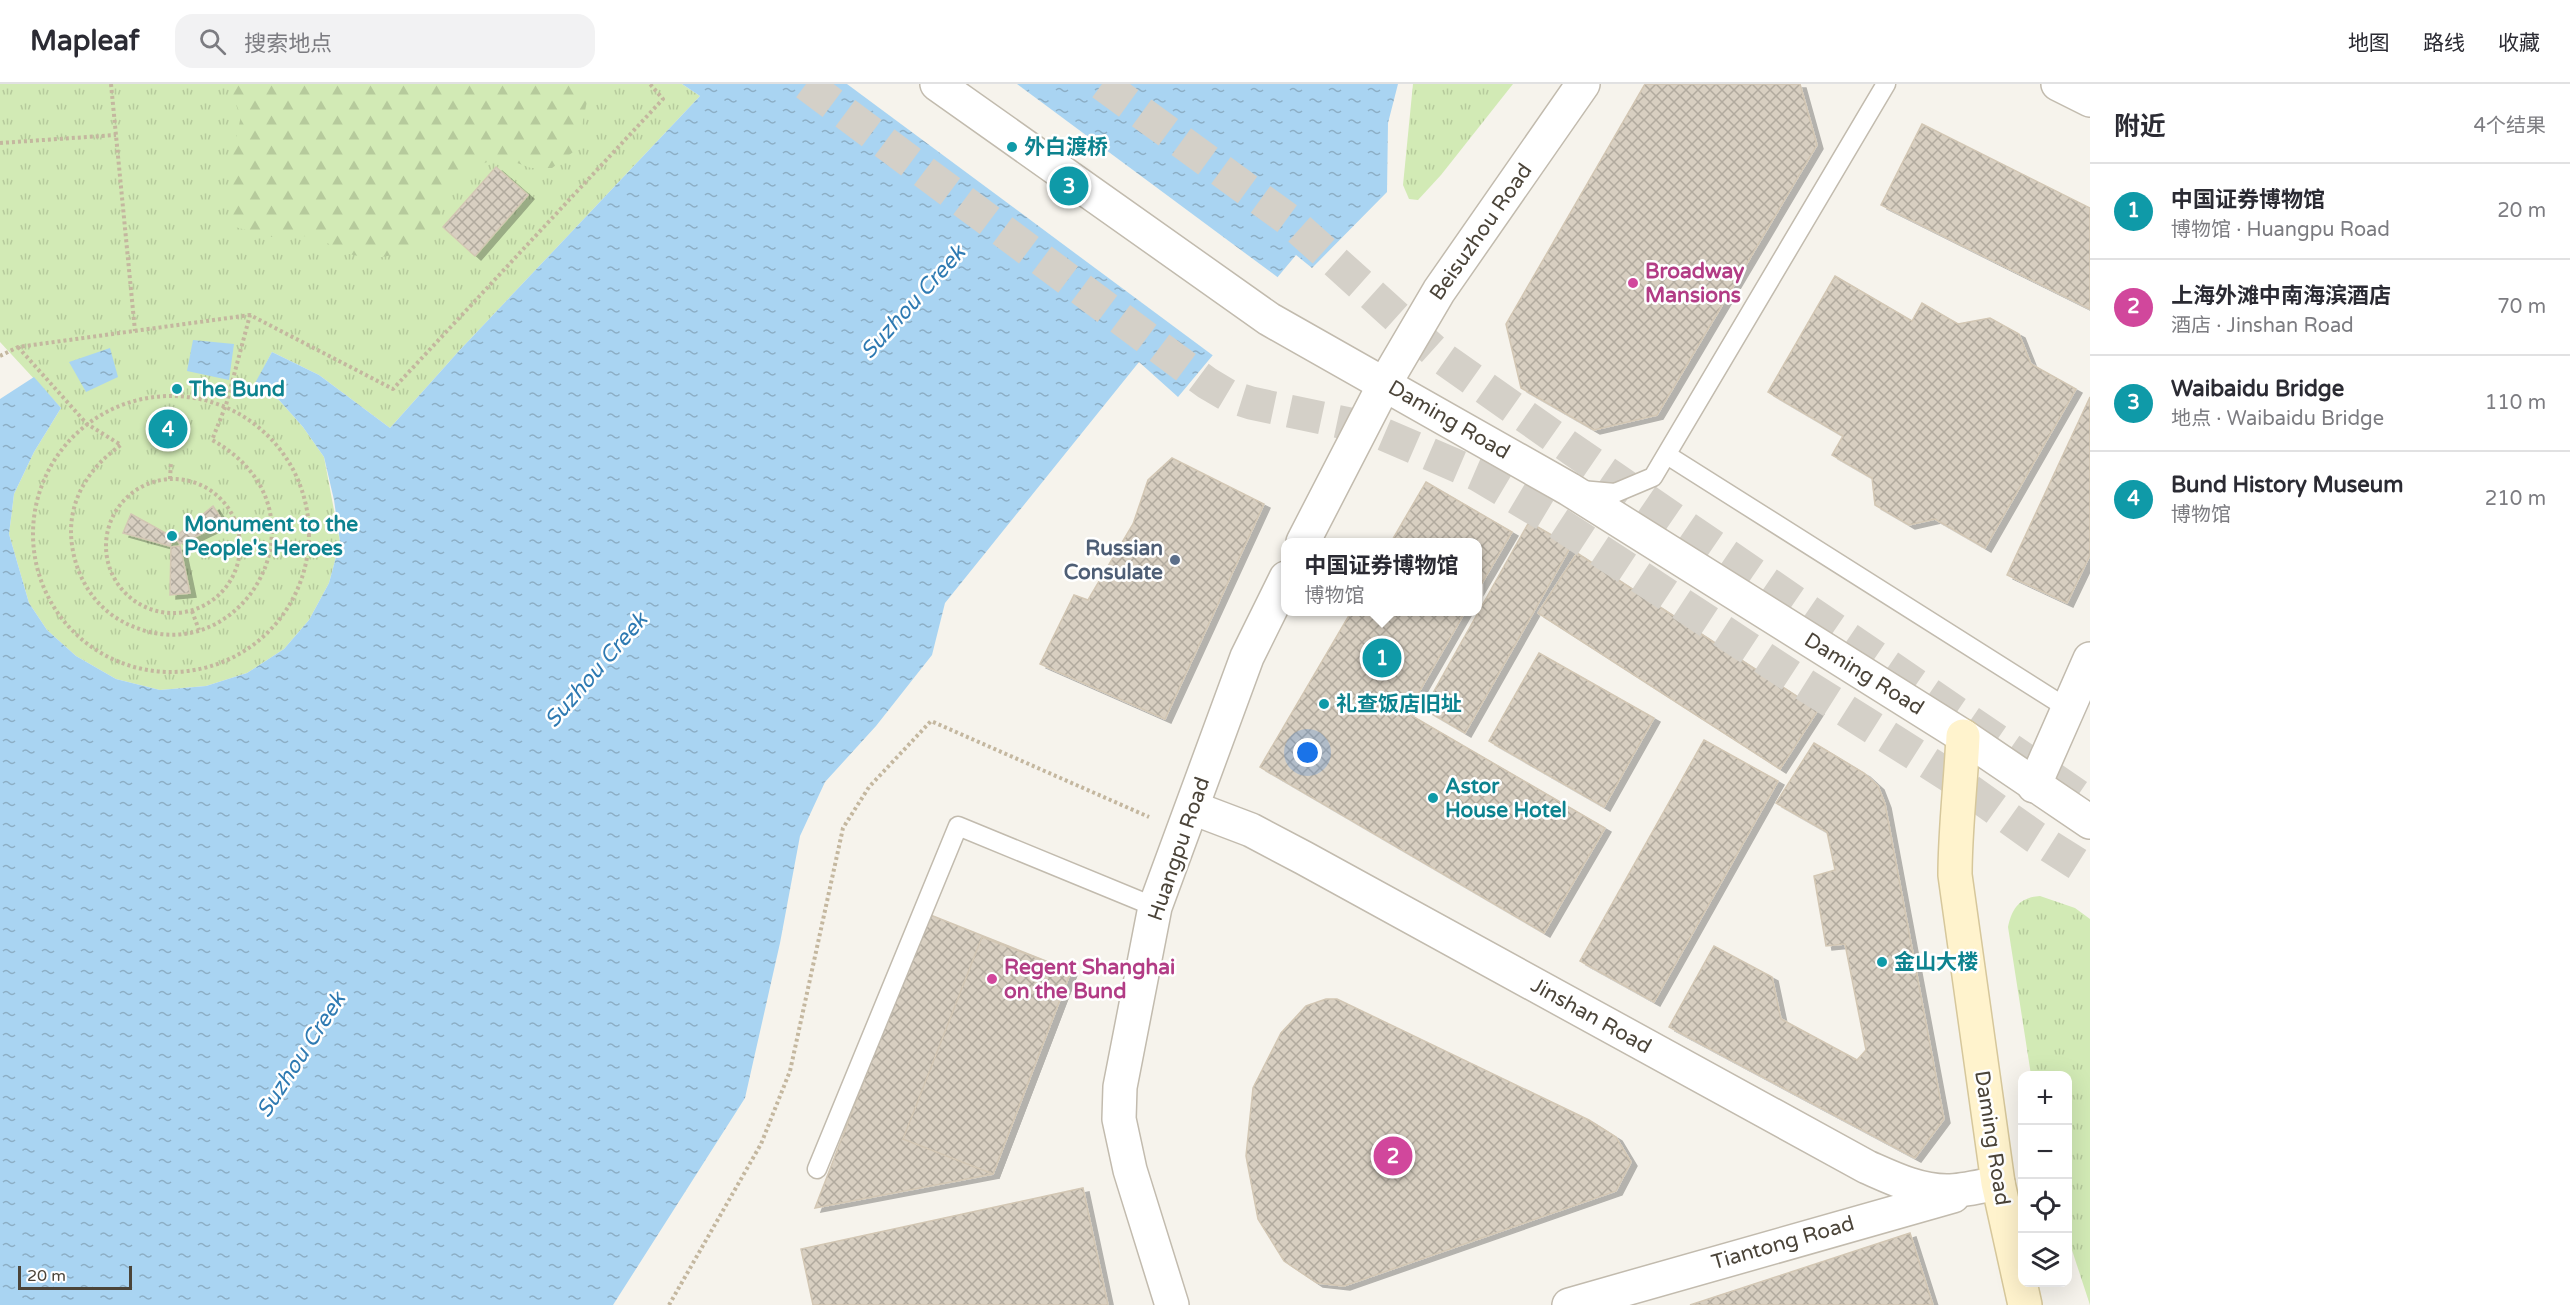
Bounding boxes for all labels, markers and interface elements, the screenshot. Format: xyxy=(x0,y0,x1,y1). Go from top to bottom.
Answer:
search box xyxy=(175,14,595,68)
text: Mapleaf xyxy=(30,24,139,58)
icon: search xyxy=(196,25,229,58)
text: 搜索地点 xyxy=(244,31,332,57)
text: 地图 xyxy=(2348,31,2390,56)
text: 路线 xyxy=(2423,31,2465,56)
text: 收藏 xyxy=(2498,31,2540,56)
text: 附近 xyxy=(2114,111,2166,142)
text: 4个结果 xyxy=(2473,114,2546,138)
place label: 外白渡桥 xyxy=(1024,135,1108,160)
marker: 外白渡桥 xyxy=(1005,140,1019,154)
street label: Beisuzhou Road xyxy=(1424,159,1538,305)
pin: 3 xyxy=(1050,164,1088,208)
text: 中国证券博物馆 xyxy=(2171,187,2325,213)
text: 1 xyxy=(2127,199,2140,223)
text: 20 m xyxy=(2497,199,2546,223)
text: 博物馆 · Huangpu Road xyxy=(2171,218,2390,242)
water label: Suzhou Creek xyxy=(855,238,972,364)
place label: Broadway Mansions xyxy=(1645,259,1745,308)
marker: Broadway Mansions xyxy=(1626,276,1640,290)
text: 上海外滩中南海滨酒店 xyxy=(2171,283,2391,309)
text: 2 xyxy=(2127,295,2140,319)
text: 70 m xyxy=(2497,295,2546,319)
text: 酒店 · Jinshan Road xyxy=(2171,314,2354,338)
street label: Daming Road xyxy=(1384,375,1514,465)
text: Waibaidu Bridge xyxy=(2171,376,2344,402)
place label: The Bund xyxy=(188,377,285,402)
marker: The Bund xyxy=(170,382,184,396)
text: 3 xyxy=(2127,391,2140,415)
text: 110 m xyxy=(2485,391,2546,415)
pin: 4 xyxy=(148,406,188,452)
text: 地点 · Waibaidu Bridge xyxy=(2171,407,2384,431)
text: Bund History Museum xyxy=(2171,472,2403,498)
text: 4 xyxy=(2127,487,2140,511)
text: 210 m xyxy=(2485,487,2546,511)
text: 博物馆 xyxy=(2171,503,2231,527)
place label: Monument to the People's Heroes xyxy=(184,512,358,561)
marker: Monument to the People's Heroes xyxy=(165,529,179,543)
place label: Russian Consulate xyxy=(1064,536,1163,585)
popup xyxy=(1281,538,1482,616)
marker: Russian Consulate xyxy=(1168,553,1182,567)
text: 中国证券博物馆 xyxy=(1304,553,1459,579)
text: 博物馆 xyxy=(1304,584,1364,608)
water label: Suzhou Creek xyxy=(539,606,654,733)
street label: Daming Road xyxy=(1800,627,1928,721)
pin: 1 xyxy=(1362,636,1402,680)
place label: 礼查饭店旧址 xyxy=(1336,692,1462,717)
marker: 礼查饭店旧址 xyxy=(1317,697,1331,711)
your location xyxy=(1293,738,1322,767)
street label: Huangpu Road xyxy=(1143,774,1215,924)
place label: Astor House Hotel xyxy=(1445,774,1567,823)
marker: Astor House Hotel xyxy=(1426,791,1440,805)
place label: 金山大楼 xyxy=(1894,950,1978,975)
place label: Regent Shanghai on the Bund xyxy=(1004,955,1175,1004)
marker: 金山大楼 xyxy=(1875,955,1889,969)
marker: Regent Shanghai on the Bund xyxy=(985,972,999,986)
street label: Jinshan Road xyxy=(1527,973,1655,1059)
water label: Suzhou Creek xyxy=(251,986,352,1122)
street label: Daming Road xyxy=(1969,1069,2015,1207)
map controls xyxy=(2018,1071,2072,1287)
button: + xyxy=(2018,1071,2072,1125)
button: − xyxy=(2018,1125,2072,1179)
pin: 2 xyxy=(1374,1134,1412,1178)
button: locate xyxy=(2018,1179,2072,1233)
street label: Tiantong Road xyxy=(1709,1211,1857,1275)
button: layers xyxy=(2018,1233,2072,1287)
scale bar xyxy=(18,1263,132,1290)
text: 20 m xyxy=(27,1266,66,1286)

